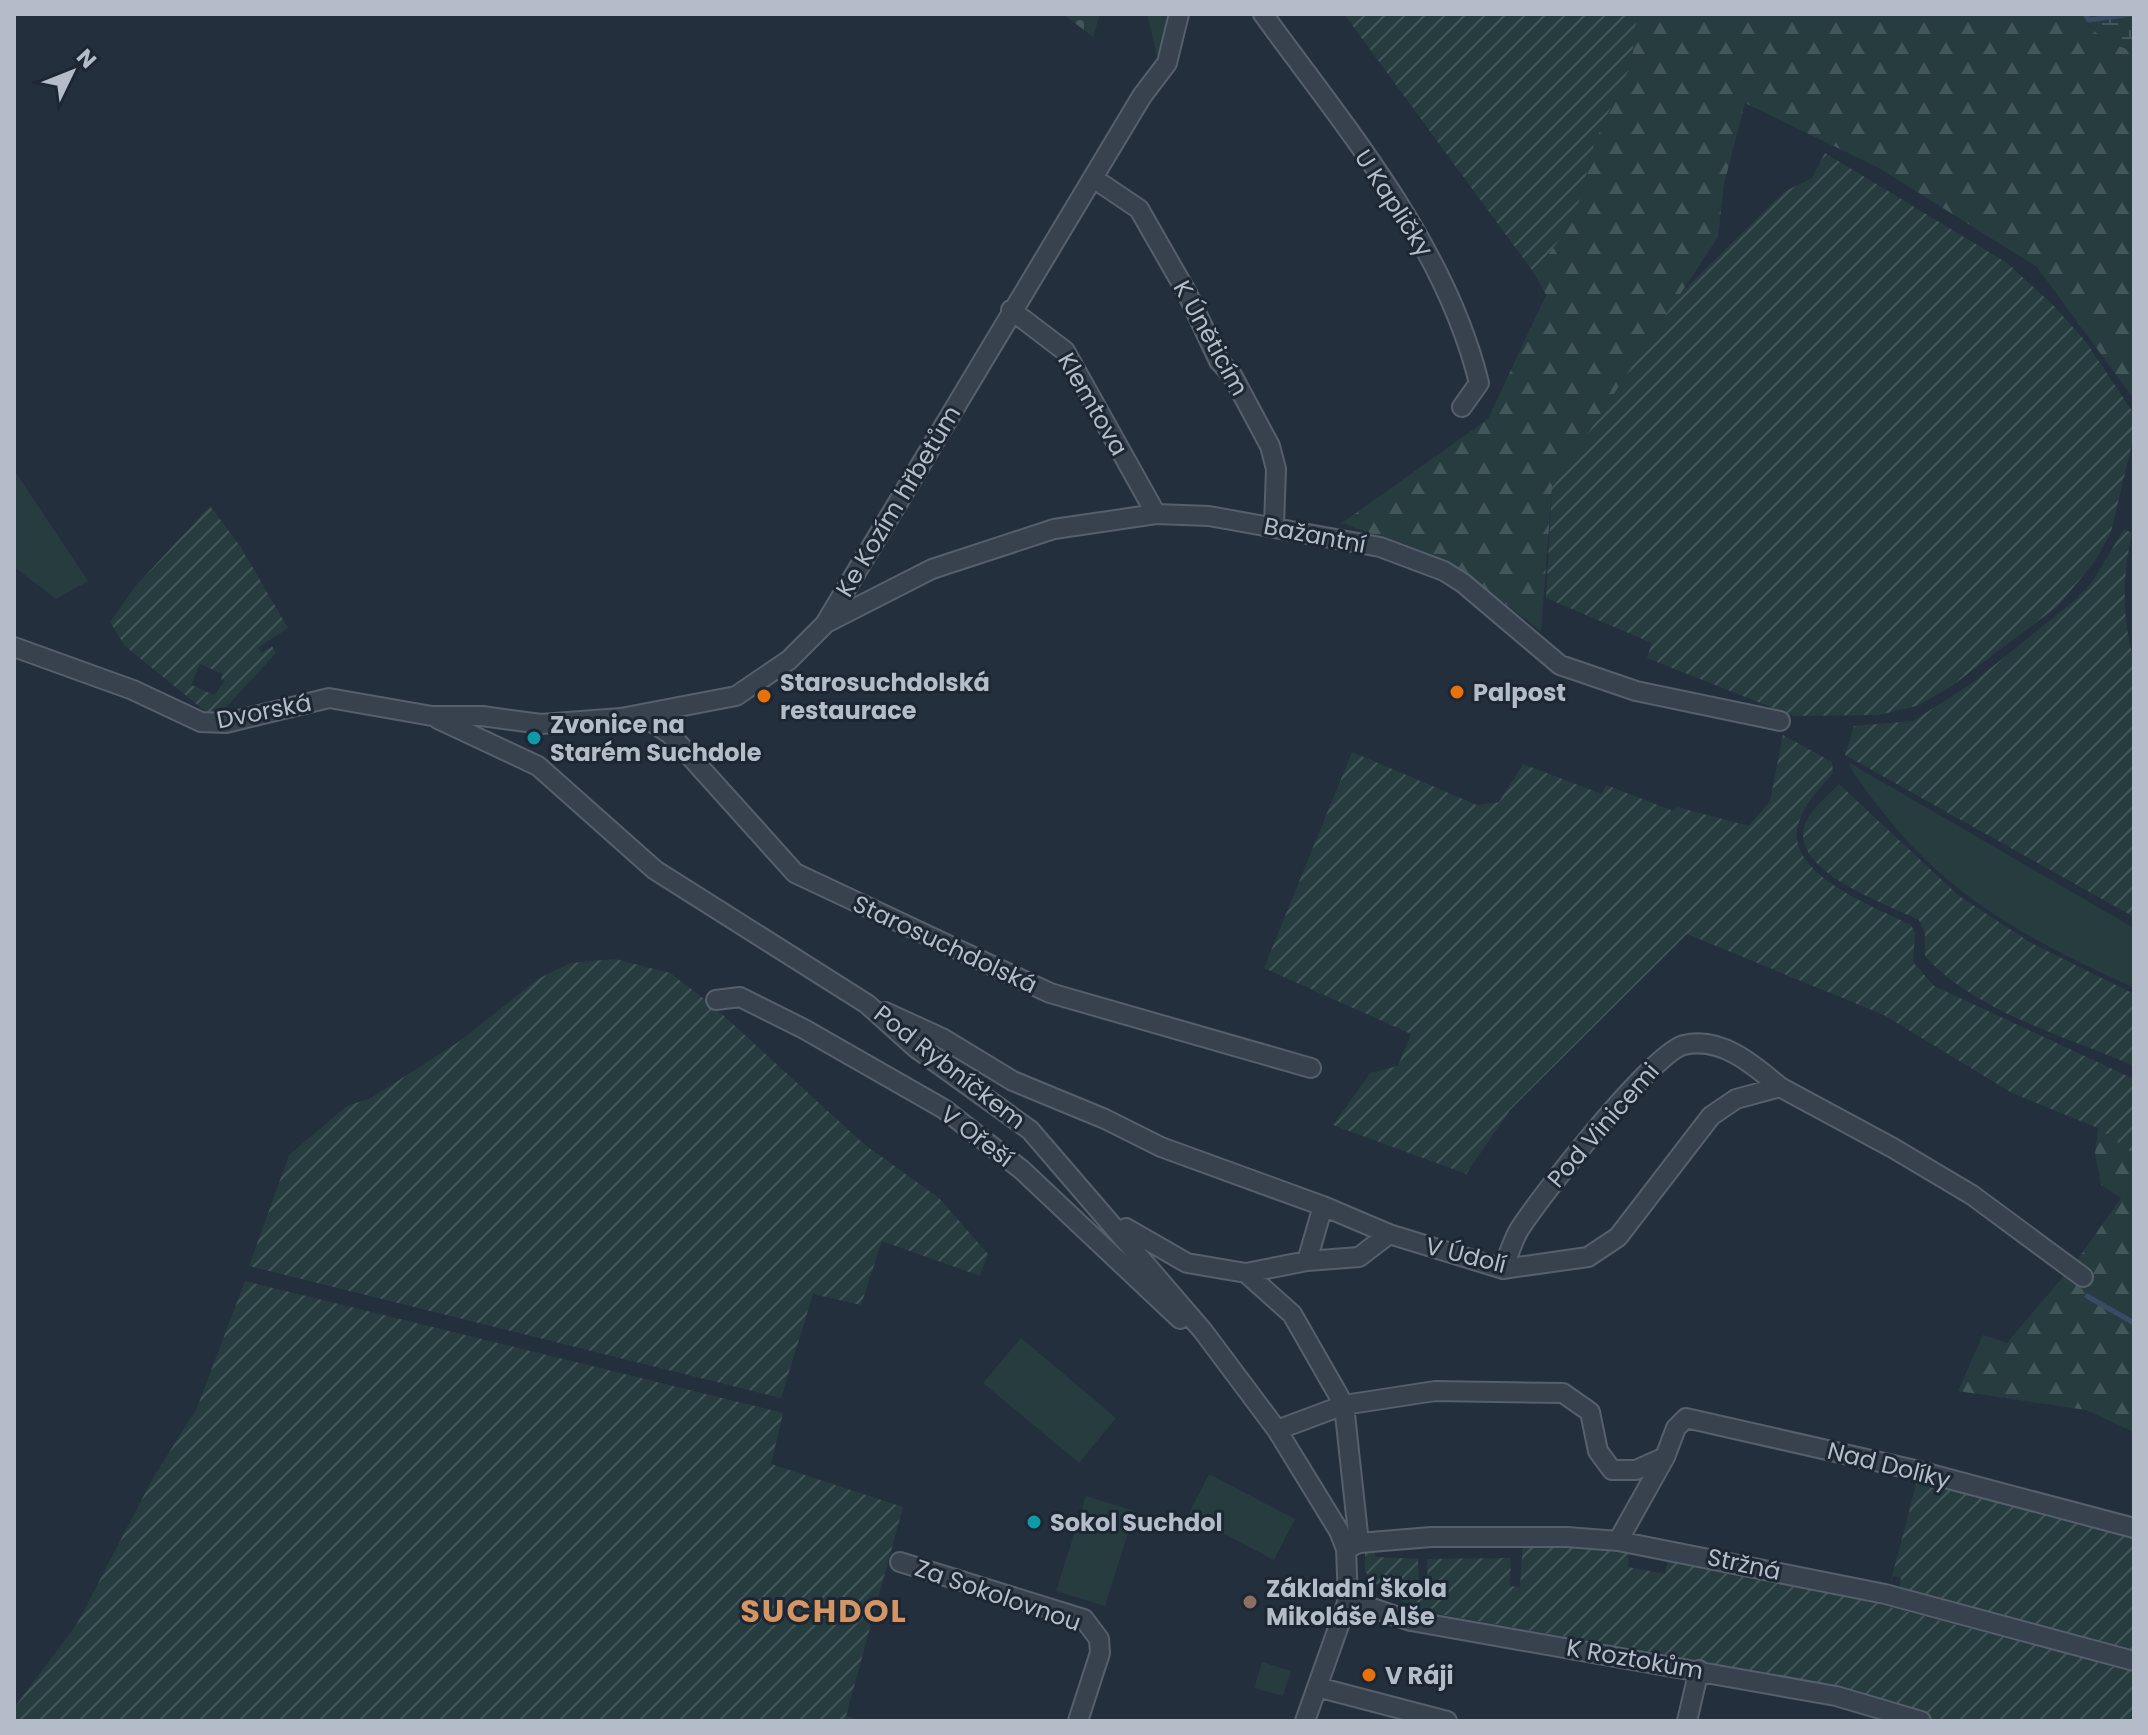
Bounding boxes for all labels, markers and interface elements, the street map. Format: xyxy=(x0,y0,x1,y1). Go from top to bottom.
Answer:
north arrow xyxy=(32,32,112,112)
text: N xyxy=(69,42,103,75)
street label: U Kapličky xyxy=(1347,143,1441,263)
street label: K Úněticím xyxy=(1166,274,1256,402)
street label: Klemtova xyxy=(1050,347,1136,461)
street label: Ke Kozím hřbetům xyxy=(828,399,968,603)
street label: Bažantní xyxy=(1261,509,1369,561)
place label: Starosuchdolská restaurace xyxy=(780,666,990,727)
place label: Palpost xyxy=(1473,676,1566,709)
marker: Palpost xyxy=(1448,683,1466,701)
street label: Dvorská xyxy=(214,686,314,736)
marker: Starosuchdolská restaurace xyxy=(755,687,773,705)
place label: Zvonice na Starém Suchdole xyxy=(550,708,762,769)
marker: Zvonice na Starém Suchdole xyxy=(525,729,543,747)
street label: Starosuchdolská xyxy=(847,887,1043,1001)
street label: Pod Rybníčkem xyxy=(867,997,1033,1137)
street label: Pod Vinicemi xyxy=(1540,1056,1666,1194)
street label: V Ořeší xyxy=(934,1098,1020,1174)
street label: V Údolí xyxy=(1422,1229,1510,1281)
street label: Nad Dolíky xyxy=(1824,1434,1954,1496)
place label: Sokol Suchdol xyxy=(1050,1506,1223,1539)
marker: Sokol Suchdol xyxy=(1025,1513,1043,1531)
street label: Stržná xyxy=(1704,1540,1784,1588)
street label: Za Sokolovnou xyxy=(911,1551,1085,1639)
place label: Základní škola Mikoláše Alše xyxy=(1266,1572,1447,1633)
district label: SUCHDOL xyxy=(740,1588,908,1633)
marker: Základní škola Mikoláše Alše xyxy=(1241,1593,1259,1611)
street label: K Roztokům xyxy=(1564,1631,1706,1687)
place label: V Ráji xyxy=(1385,1659,1454,1692)
marker: V Ráji xyxy=(1360,1666,1378,1684)

